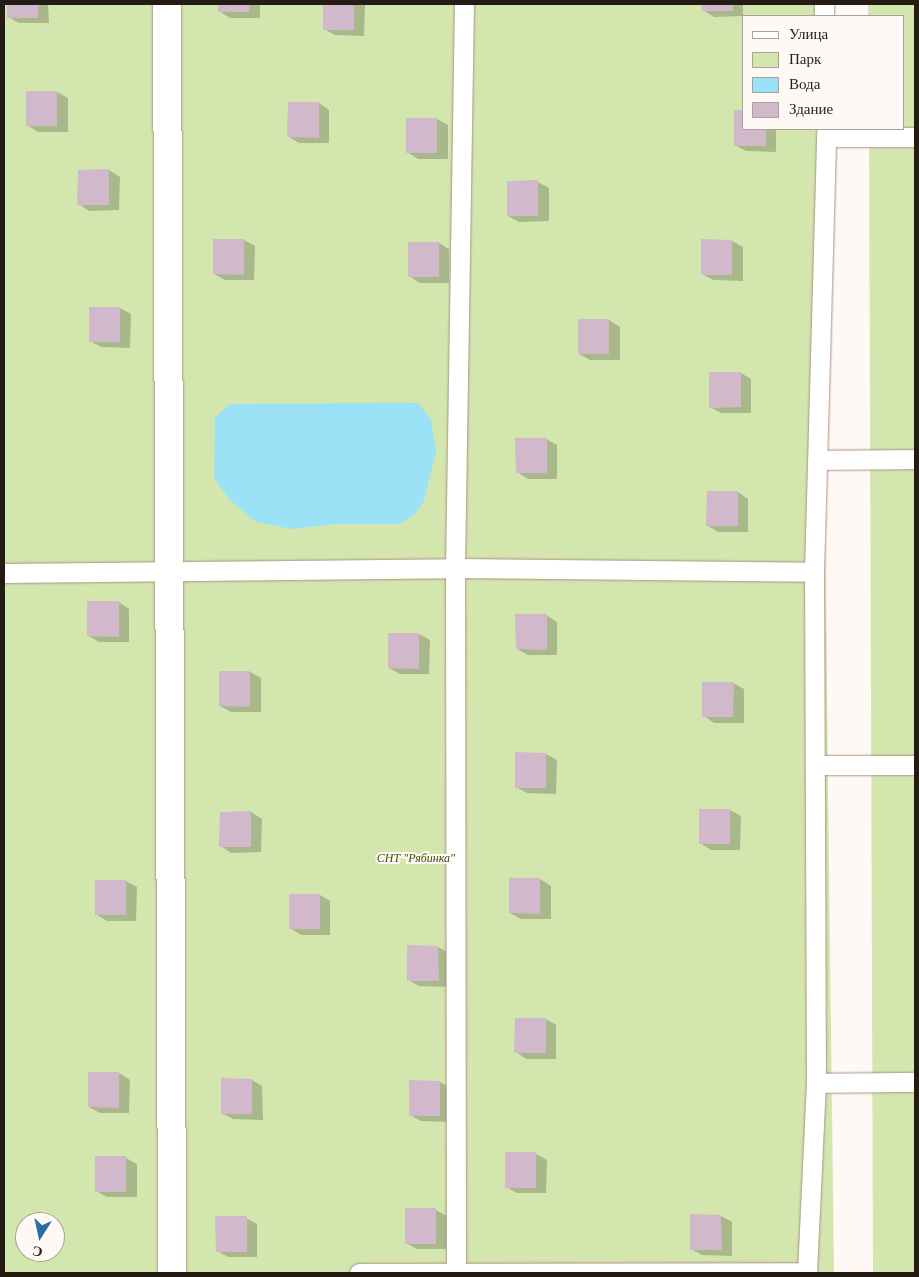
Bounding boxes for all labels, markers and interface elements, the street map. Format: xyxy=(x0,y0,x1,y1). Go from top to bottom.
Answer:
legend xyxy=(742,15,904,130)
text: Улица xyxy=(789,26,828,42)
text: Парк xyxy=(789,51,821,67)
text: Вода xyxy=(789,76,820,92)
text: Здание xyxy=(789,101,833,117)
park label: СНТ "Рябинка" xyxy=(377,852,455,866)
north arrow xyxy=(15,1212,65,1262)
text: С xyxy=(31,1243,44,1260)

